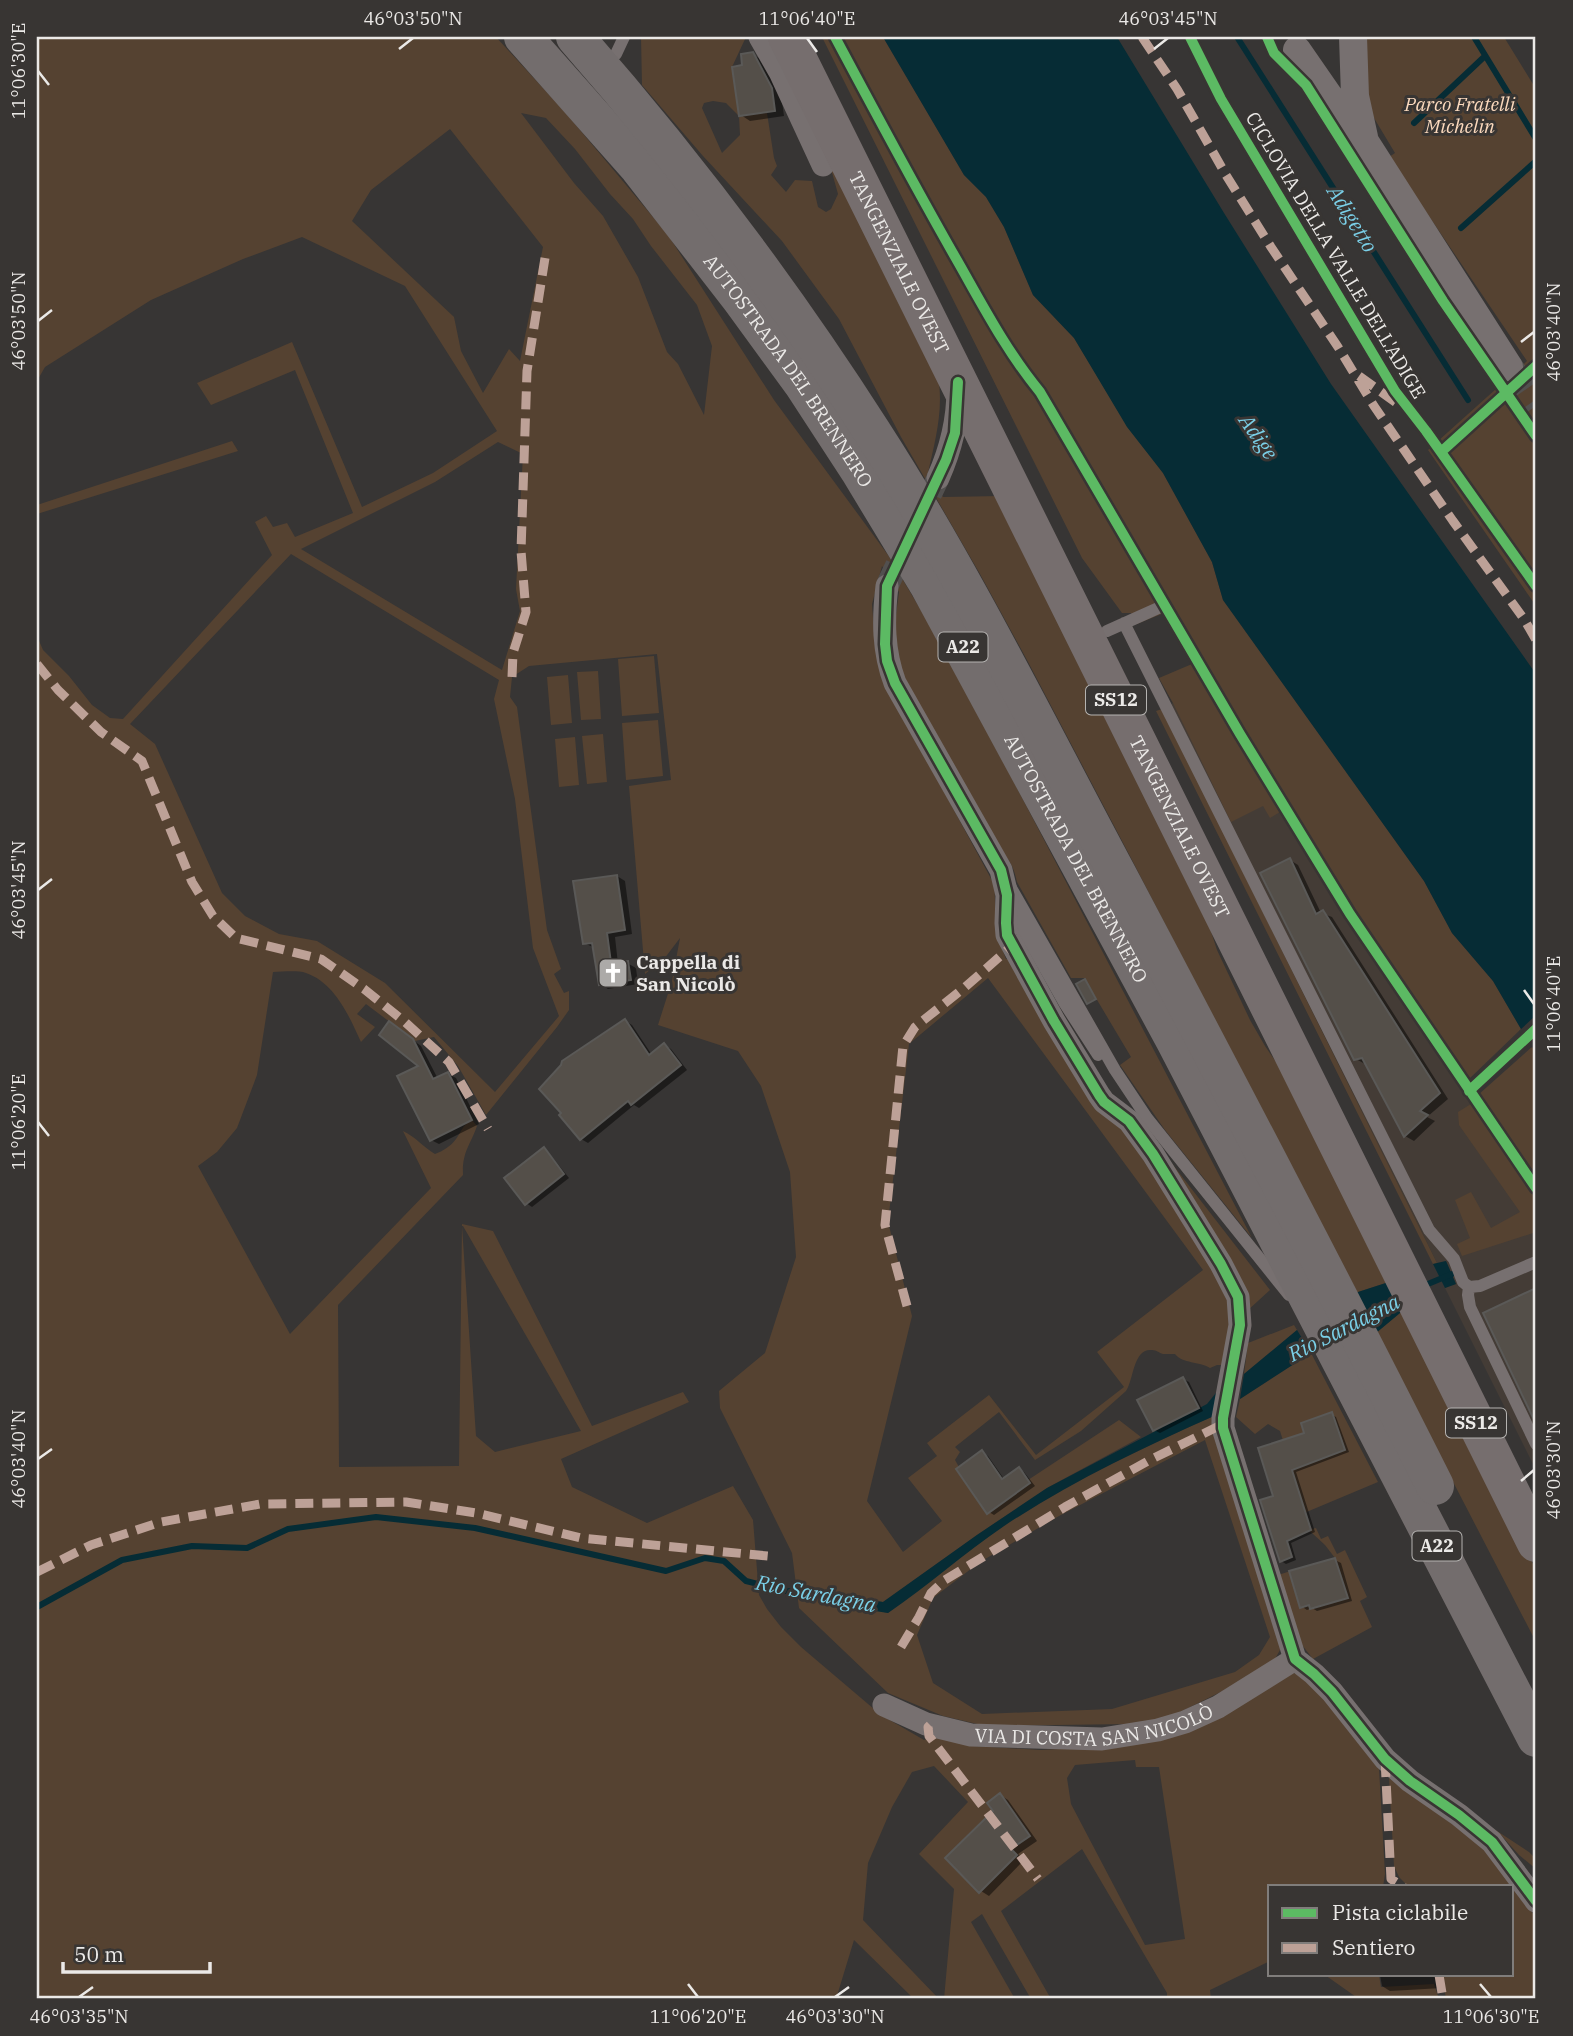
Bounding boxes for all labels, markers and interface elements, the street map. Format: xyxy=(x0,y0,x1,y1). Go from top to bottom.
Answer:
text: 46°03'50"N xyxy=(364,7,463,30)
text: 11°06'40"E xyxy=(759,7,855,30)
text: 46°03'45"N xyxy=(1119,7,1218,30)
text: 11°06'30"E xyxy=(7,23,30,119)
park label: Parco Fratelli Michelin xyxy=(1404,92,1516,138)
street label: CICLOVIA DELLA VALLE DELL'ADIGE xyxy=(1241,107,1431,403)
street label: TANGENZIALE OVEST xyxy=(844,167,955,358)
water label: Adigetto xyxy=(1320,178,1385,258)
street label: AUTOSTRADA DEL BRENNERO xyxy=(699,249,878,492)
text: 46°03'50"N xyxy=(7,272,30,371)
text: 46°03'40"N xyxy=(1542,283,1565,382)
water label: Adige xyxy=(1232,406,1285,465)
road number: A22 xyxy=(939,632,988,662)
road number: SS12 xyxy=(1086,686,1146,714)
street label: AUTOSTRADA DEL BRENNERO xyxy=(999,730,1153,987)
street label: TANGENZIALE OVEST xyxy=(1124,731,1235,922)
text: 46°03'45"N xyxy=(7,841,30,940)
place label: Cappella di San Nicolò xyxy=(636,950,740,996)
church icon: Cappella di San Nicolò xyxy=(596,956,630,990)
text: 11°06'40"E xyxy=(1542,956,1565,1052)
text: 11°06'20"E xyxy=(7,1074,30,1170)
water label: Rio Sardagna xyxy=(1282,1287,1405,1368)
road number: SS12 xyxy=(1446,1408,1506,1438)
text: 46°03'40"N xyxy=(7,1410,30,1509)
text: 46°03'30"N xyxy=(1542,1421,1565,1520)
road number: A22 xyxy=(1412,1532,1462,1560)
water label: Rio Sardagna xyxy=(753,1567,879,1619)
street label: VIA DI COSTA SAN NICOLÒ xyxy=(974,1699,1217,1751)
legend xyxy=(1268,1885,1514,1976)
text: Pista ciclabile xyxy=(1332,1898,1468,1926)
scale bar xyxy=(63,1931,210,1975)
text: Sentiero xyxy=(1332,1933,1415,1961)
text: 50 m xyxy=(74,1940,124,1968)
text: 46°03'35"N xyxy=(30,2005,129,2028)
text: 11°06'20"E xyxy=(650,2005,746,2028)
text: 46°03'30"N xyxy=(786,2005,885,2028)
text: 11°06'30"E xyxy=(1443,2005,1539,2028)

